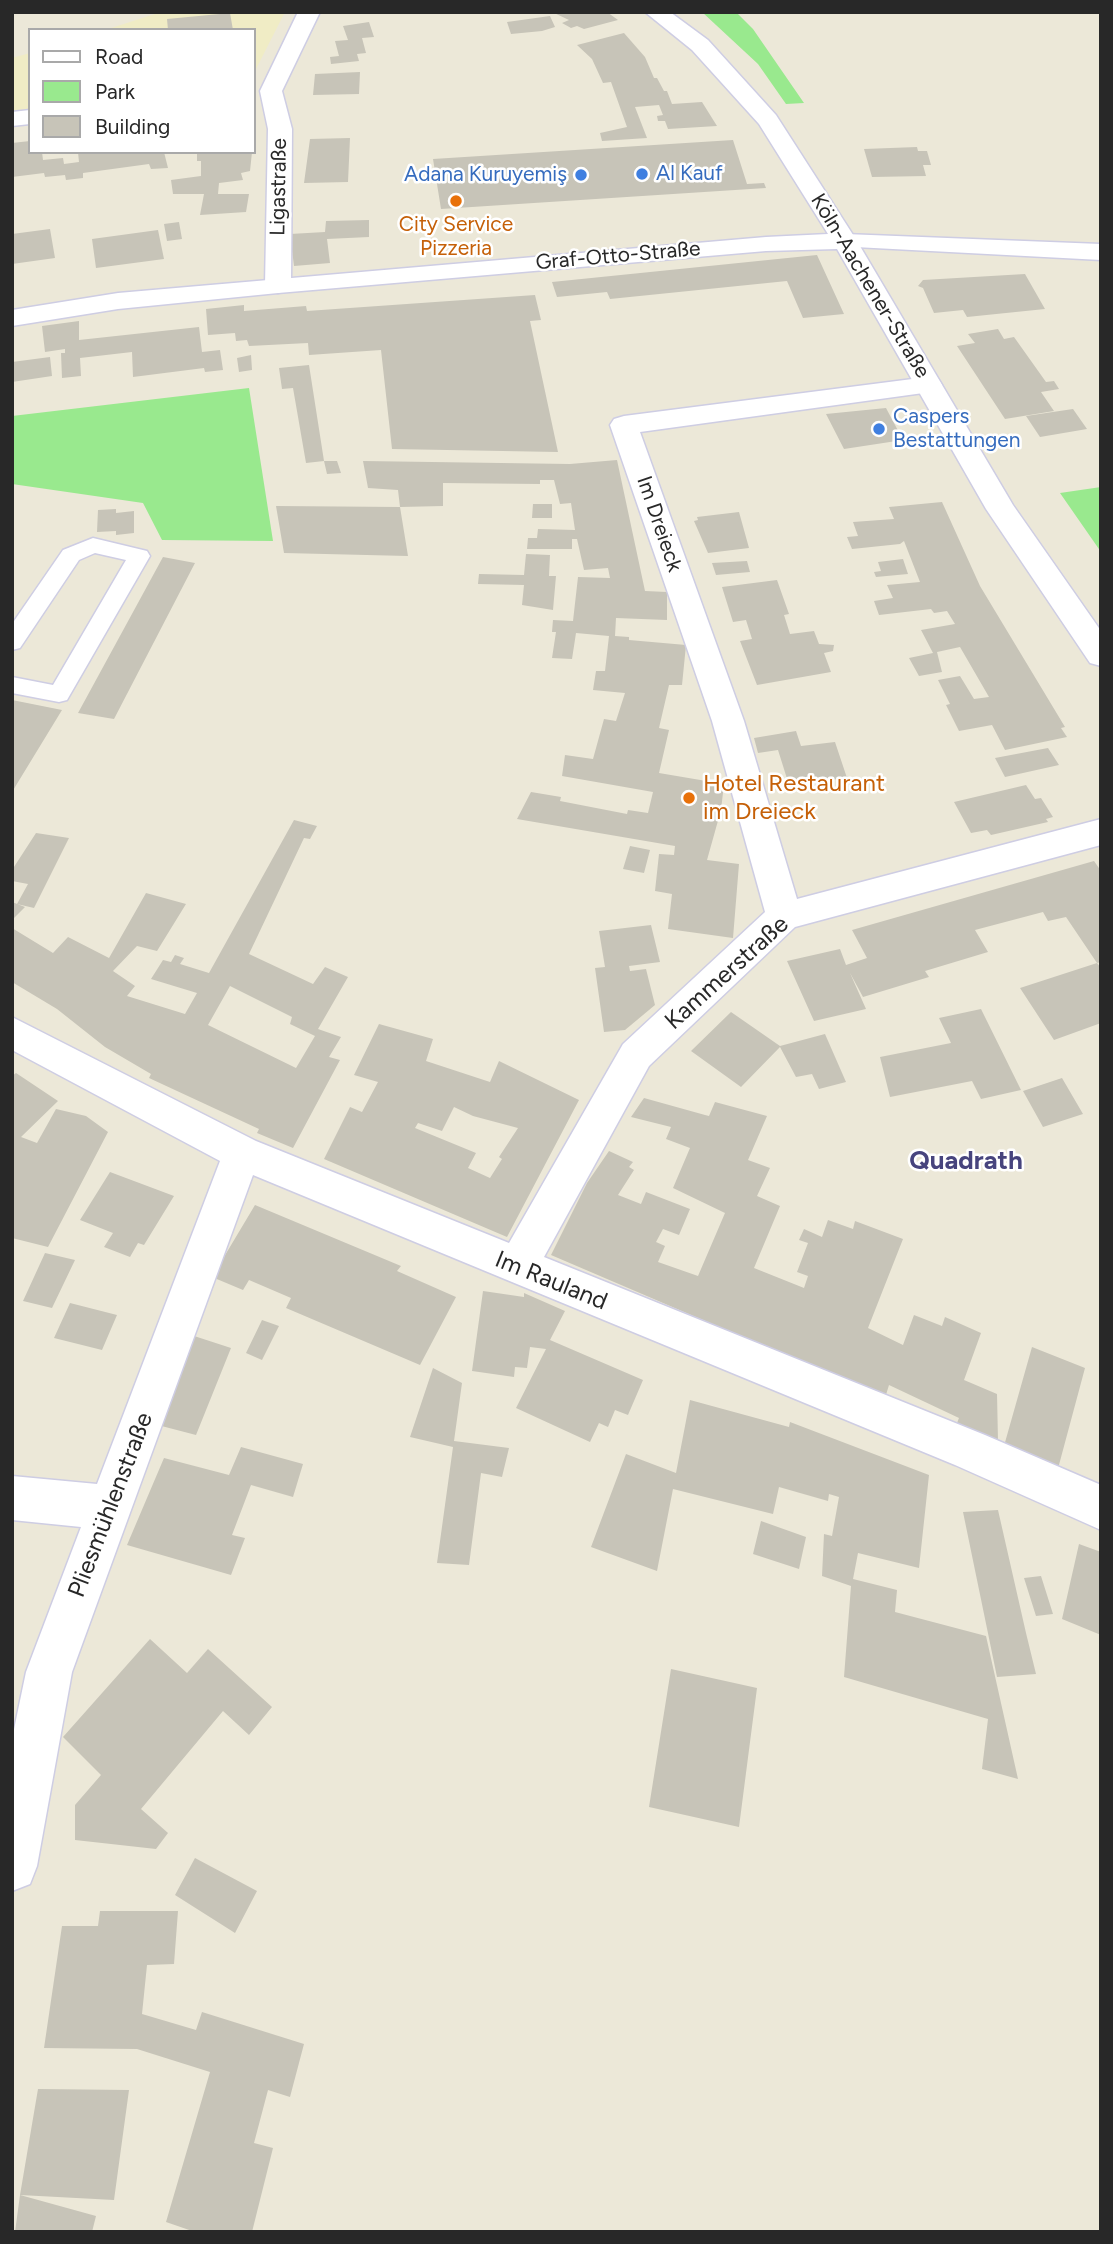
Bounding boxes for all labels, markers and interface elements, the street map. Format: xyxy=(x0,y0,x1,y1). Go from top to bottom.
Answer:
legend xyxy=(28,28,256,154)
text: Road xyxy=(95,44,143,69)
text: Park xyxy=(95,79,135,104)
text: Building xyxy=(95,114,170,139)
street label: Ligastraße xyxy=(266,138,292,236)
place label: Al Kauf xyxy=(656,161,723,187)
place label: Adana Kuruyemiş xyxy=(404,162,567,188)
marker: Al Kauf xyxy=(634,166,650,182)
marker: Adana Kuruyemiş xyxy=(573,167,589,183)
street label: Köln-Aachener-Straße xyxy=(805,189,935,383)
marker: City Service Pizzeria xyxy=(448,193,464,209)
place label: City Service Pizzeria xyxy=(399,212,513,262)
street label: Graf-Otto-Straße xyxy=(535,236,701,276)
place label: Caspers Bestattungen xyxy=(893,404,1021,454)
marker: Caspers Bestattungen xyxy=(871,421,887,437)
street label: Im Dreieck xyxy=(631,473,687,575)
place label: Hotel Restaurant im Dreieck xyxy=(703,770,885,826)
marker: Hotel Restaurant im Dreieck xyxy=(681,790,697,806)
street label: Kammerstraße xyxy=(659,910,795,1036)
district label: Quadrath xyxy=(909,1145,1023,1177)
street label: Im Rauland xyxy=(491,1245,611,1317)
street label: Pliesmühlenstraße xyxy=(63,1409,159,1601)

